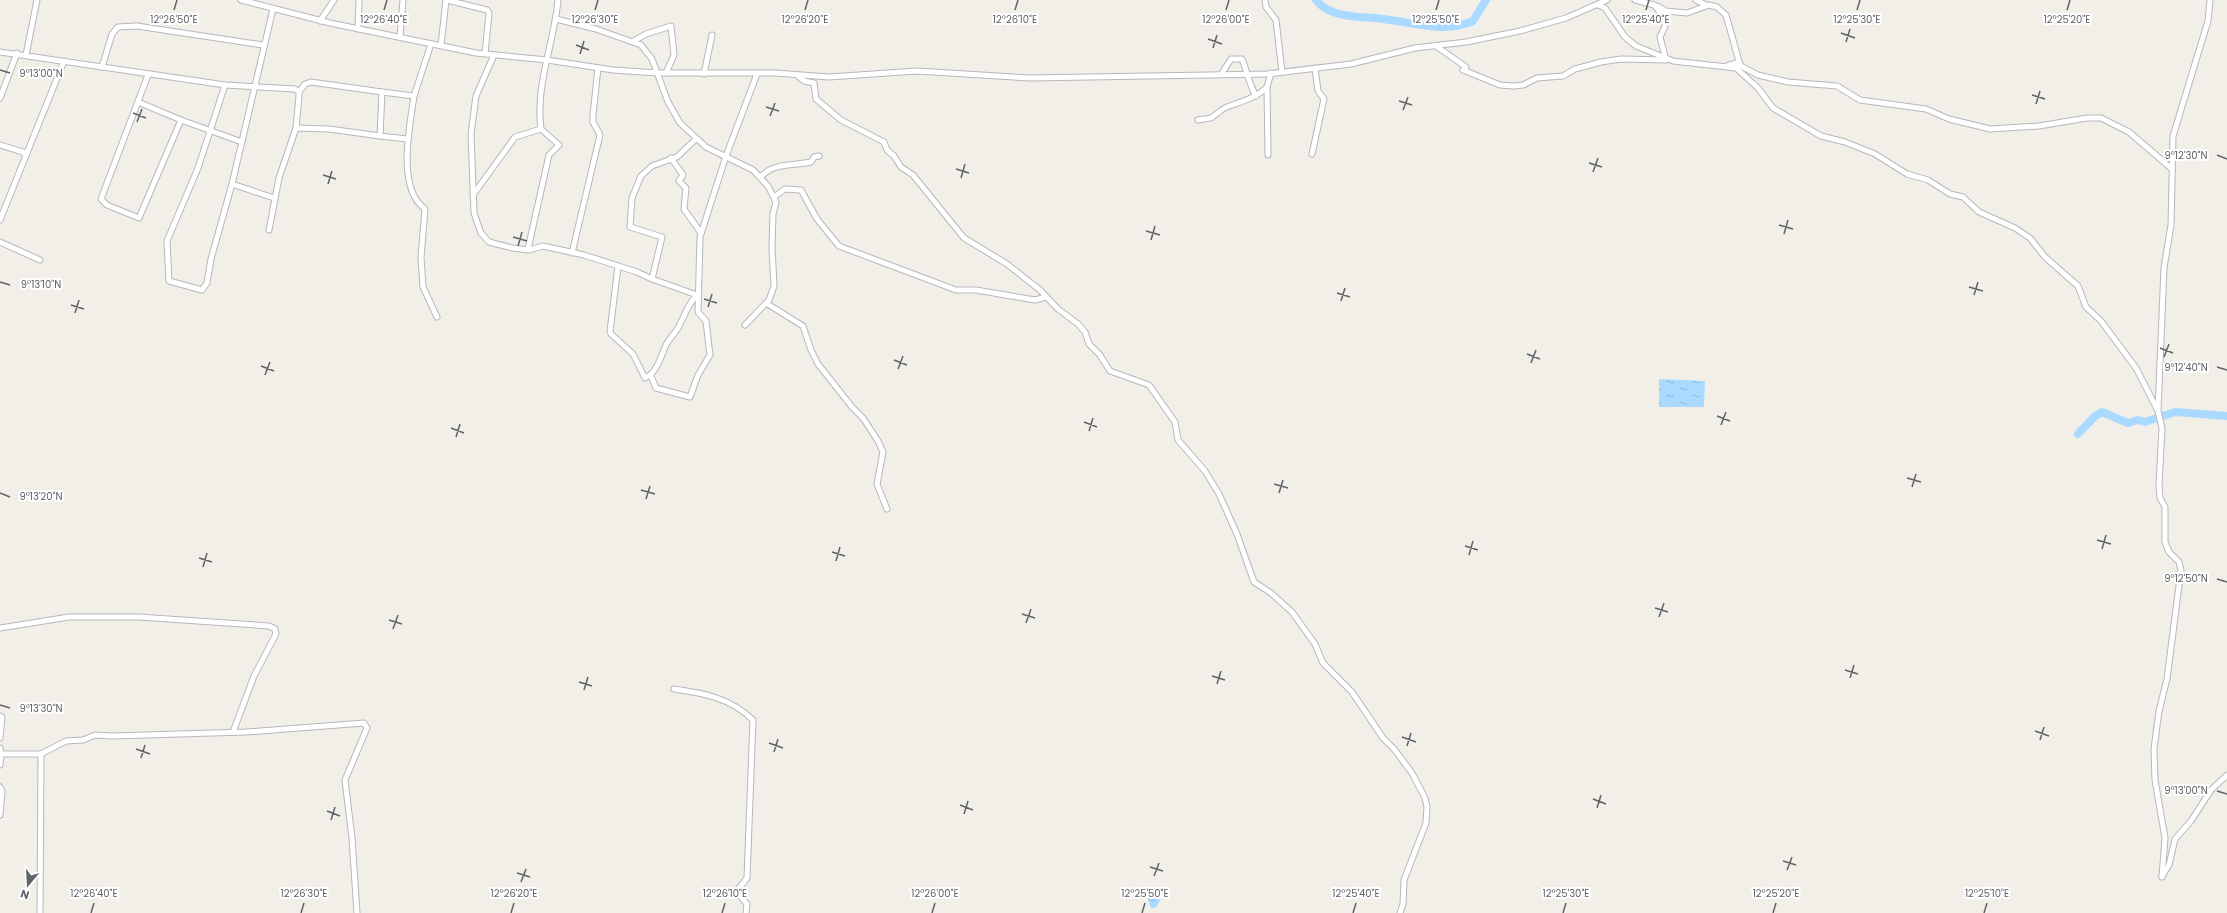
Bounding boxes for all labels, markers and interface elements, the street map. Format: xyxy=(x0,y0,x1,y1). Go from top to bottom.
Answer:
text: 12°26'50"E xyxy=(150,12,198,27)
text: 12°26'40"E xyxy=(360,12,408,27)
text: 12°26'30"E xyxy=(572,12,618,27)
text: 12°26'20"E xyxy=(782,12,828,27)
text: 12°26'10"E xyxy=(993,12,1037,27)
text: 12°26'00"E xyxy=(1202,12,1250,27)
text: 12°25'50"E xyxy=(1412,12,1460,27)
text: 12°25'40"E xyxy=(1622,12,1670,27)
text: 12°25'30"E xyxy=(1834,12,1880,27)
text: 12°25'20"E xyxy=(2044,12,2090,27)
text: 9°13'00"N xyxy=(19,66,63,81)
text: 9°12'30"N xyxy=(2164,148,2208,163)
text: 9°13'10"N xyxy=(21,277,61,292)
text: 9°12'40"N xyxy=(2164,360,2208,375)
text: 9°13'20"N xyxy=(19,489,63,504)
text: 9°12'50"N xyxy=(2164,571,2208,586)
text: 9°13'30"N xyxy=(19,701,63,716)
text: 9°13'00"N xyxy=(2164,783,2208,798)
north arrow xyxy=(8,865,48,905)
text: N xyxy=(18,886,31,903)
text: 12°26'40"E xyxy=(70,886,118,901)
text: 12°26'30"E xyxy=(281,886,327,901)
text: 12°26'20"E xyxy=(491,886,537,901)
text: 12°26'10"E xyxy=(703,886,747,901)
text: 12°26'00"E xyxy=(911,886,959,901)
text: 12°25'50"E xyxy=(1121,886,1169,901)
text: 12°25'40"E xyxy=(1332,886,1380,901)
text: 12°25'30"E xyxy=(1543,886,1589,901)
text: 12°25'20"E xyxy=(1753,886,1799,901)
text: 12°25'10"E xyxy=(1965,886,2009,901)

